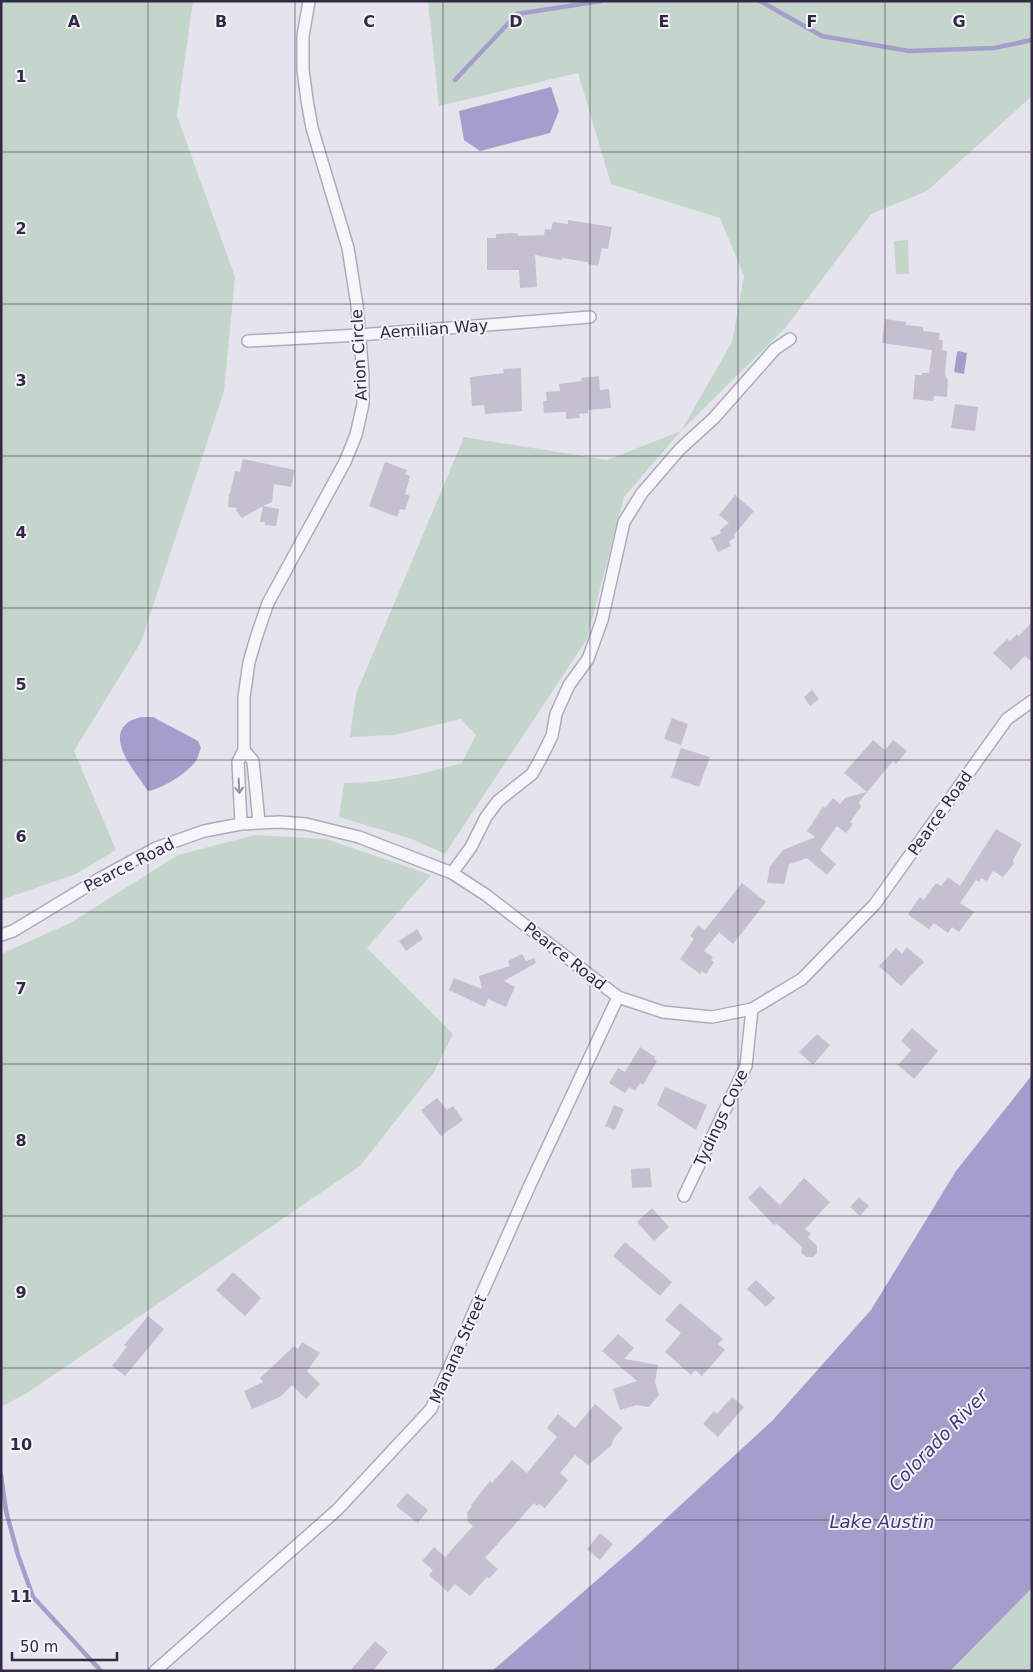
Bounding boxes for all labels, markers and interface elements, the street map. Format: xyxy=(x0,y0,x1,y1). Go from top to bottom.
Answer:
text: A xyxy=(68,12,81,31)
text: B xyxy=(215,12,227,31)
text: C xyxy=(363,12,375,31)
text: D xyxy=(509,12,523,31)
text: E xyxy=(659,12,669,31)
text: F xyxy=(807,12,817,31)
text: G xyxy=(952,12,966,31)
text: 1 xyxy=(15,67,27,86)
text: 2 xyxy=(15,219,27,238)
street label: Arion Circle xyxy=(347,309,371,401)
street label: Aemilian Way xyxy=(379,316,489,342)
text: 3 xyxy=(15,371,27,390)
text: 4 xyxy=(15,523,27,542)
text: 5 xyxy=(15,675,27,694)
street label: Pearce Road xyxy=(904,767,976,859)
one-way arrow xyxy=(234,778,244,794)
text: 6 xyxy=(15,827,27,846)
street label: Pearce Road xyxy=(81,834,177,896)
street label: Pearce Road xyxy=(520,918,610,994)
text: 7 xyxy=(15,979,27,998)
street label: Tydings Cove xyxy=(690,1066,752,1171)
text: 8 xyxy=(15,1131,27,1150)
text: 9 xyxy=(15,1283,27,1302)
street label: Manana Street xyxy=(425,1292,491,1406)
water label: Colorado River xyxy=(884,1384,993,1495)
text: 10 xyxy=(10,1435,32,1454)
water label: Lake Austin xyxy=(830,1511,934,1532)
text: 11 xyxy=(10,1587,32,1606)
scale bar xyxy=(12,1630,118,1662)
text: 50 m xyxy=(20,1638,58,1656)

